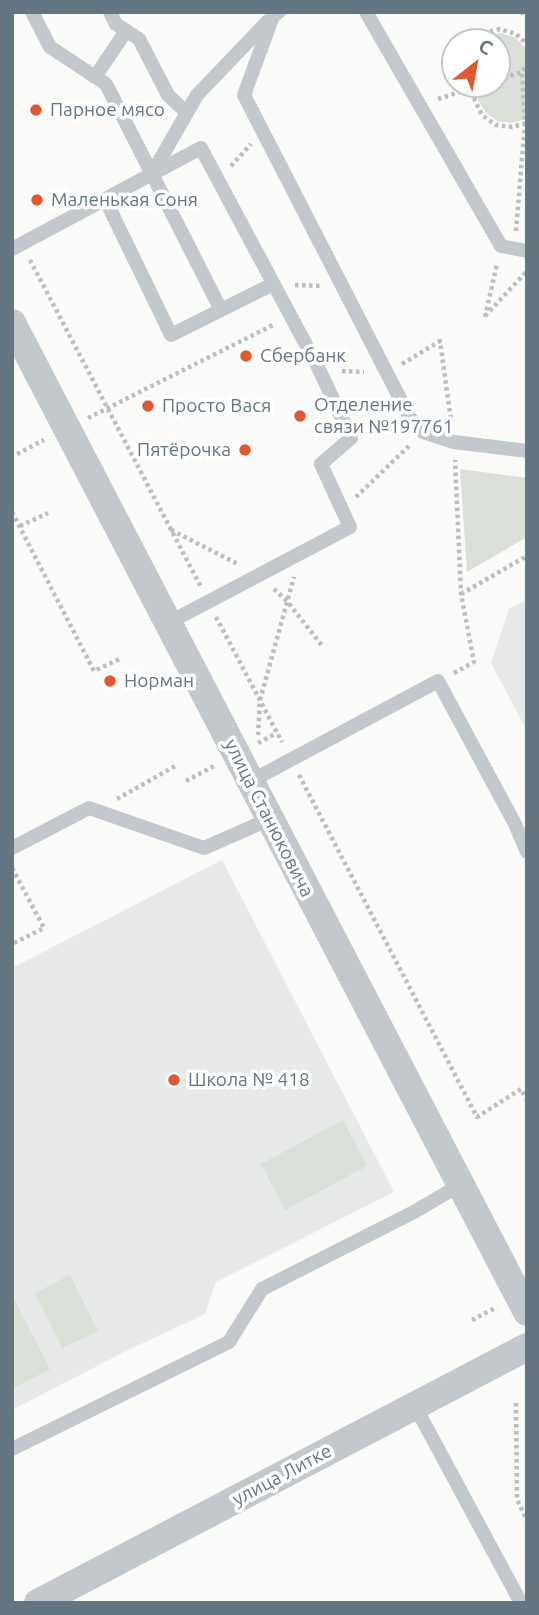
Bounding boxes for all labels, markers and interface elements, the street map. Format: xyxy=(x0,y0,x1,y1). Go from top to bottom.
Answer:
north arrow xyxy=(441,28,511,98)
text: С xyxy=(475,34,497,59)
place label: Парное мясо xyxy=(50,99,165,121)
marker: Парное мясо xyxy=(28,102,44,118)
place label: Маленькая Соня xyxy=(51,189,198,211)
marker: Маленькая Соня xyxy=(29,192,45,208)
place label: Сбербанк xyxy=(260,345,346,367)
marker: Сбербанк xyxy=(238,348,254,364)
place label: Отделение связи №197761 xyxy=(314,394,453,438)
place label: Просто Вася xyxy=(162,395,271,417)
marker: Просто Вася xyxy=(140,398,156,414)
marker: Отделение связи №197761 xyxy=(292,408,308,424)
place label: Пятёрочка xyxy=(137,439,231,461)
marker: Пятёрочка xyxy=(237,442,253,458)
place label: Норман xyxy=(124,670,194,692)
marker: Норман xyxy=(102,673,118,689)
street label: улица Станюковича xyxy=(219,735,319,901)
place label: Школа № 418 xyxy=(188,1069,310,1091)
marker: Школа № 418 xyxy=(166,1072,182,1088)
street label: улица Литке xyxy=(228,1439,336,1511)

